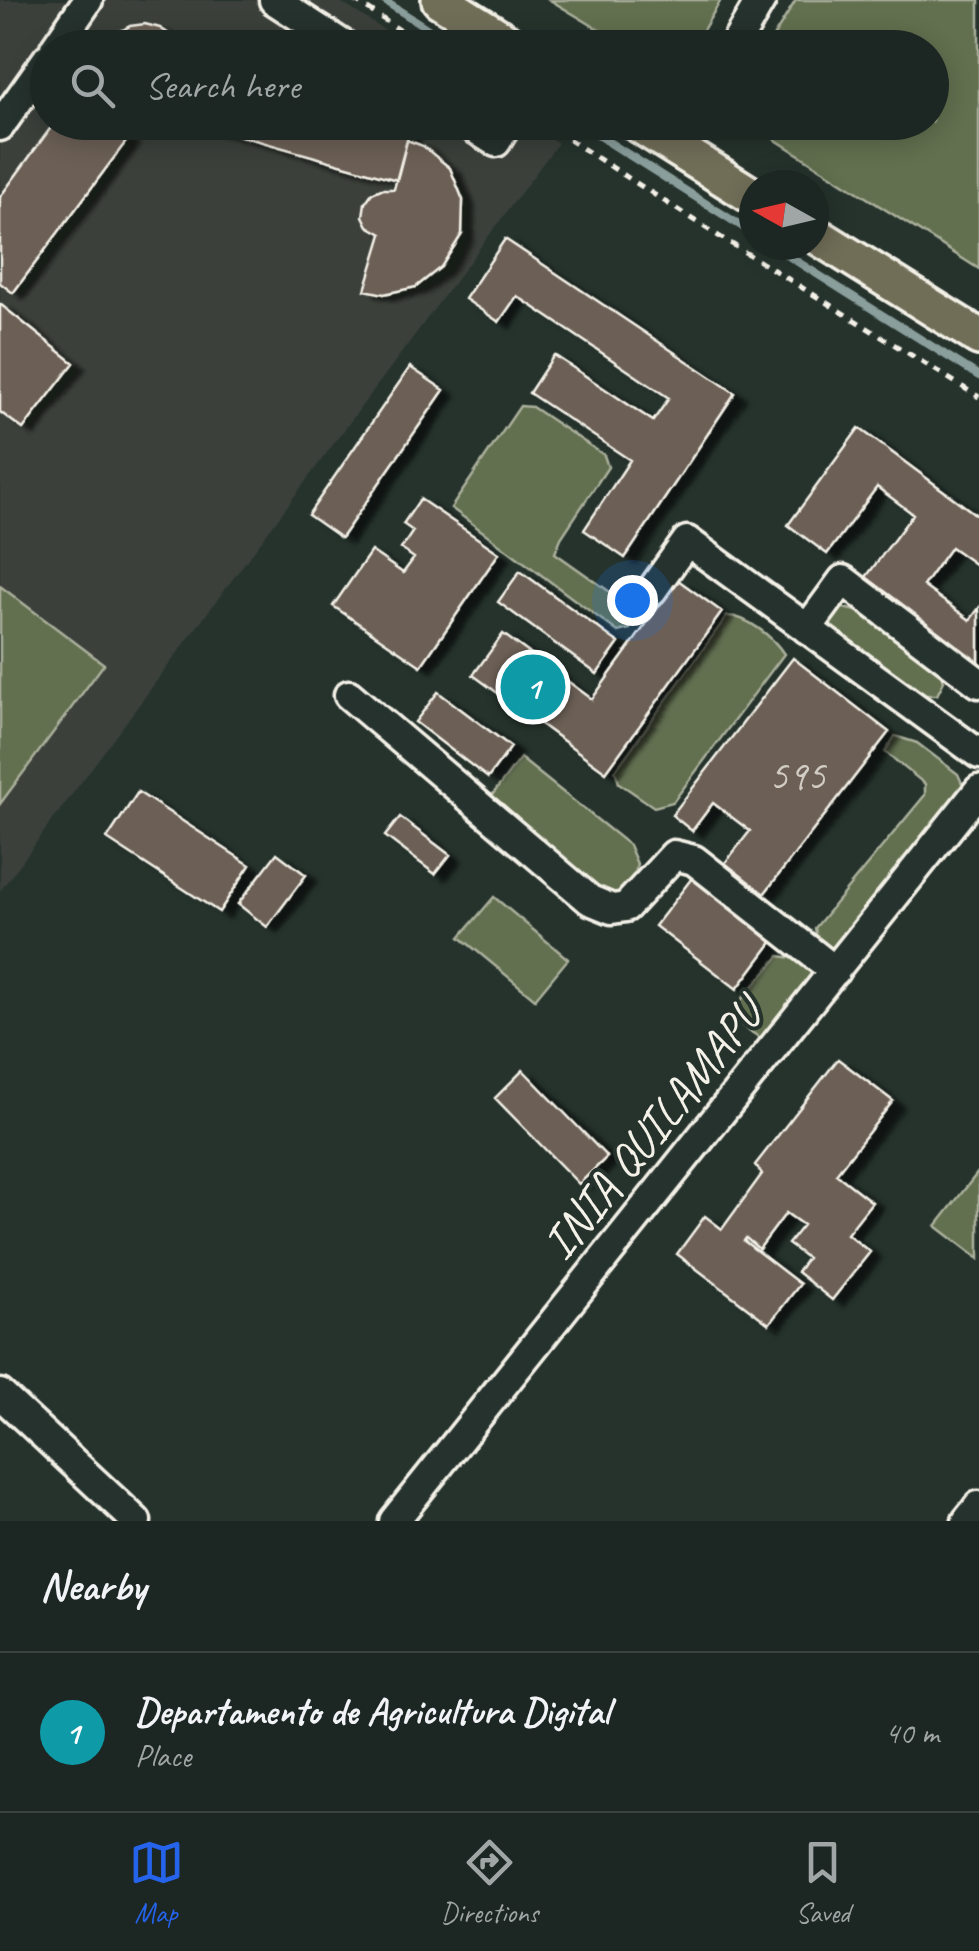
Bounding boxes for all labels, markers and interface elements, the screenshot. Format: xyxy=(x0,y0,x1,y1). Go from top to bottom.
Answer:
search box xyxy=(30,30,949,140)
icon: search xyxy=(65,58,120,113)
text: Search here xyxy=(145,62,300,109)
north arrow xyxy=(739,170,829,260)
your location xyxy=(607,575,658,626)
pin: 1 xyxy=(500,650,566,724)
house number: 595 xyxy=(769,749,827,802)
street label: INIA QUILAMAPU xyxy=(528,980,780,1271)
text: Nearby xyxy=(40,1560,146,1613)
text: Departamento de Agricultura Digital xyxy=(135,1688,610,1735)
text: 1 xyxy=(65,1712,80,1753)
text: 40 m xyxy=(885,1712,939,1753)
text: Place xyxy=(135,1735,191,1776)
tab: Map xyxy=(129,1835,184,1930)
tab: Directions xyxy=(441,1835,538,1930)
tab: Saved xyxy=(795,1835,850,1930)

